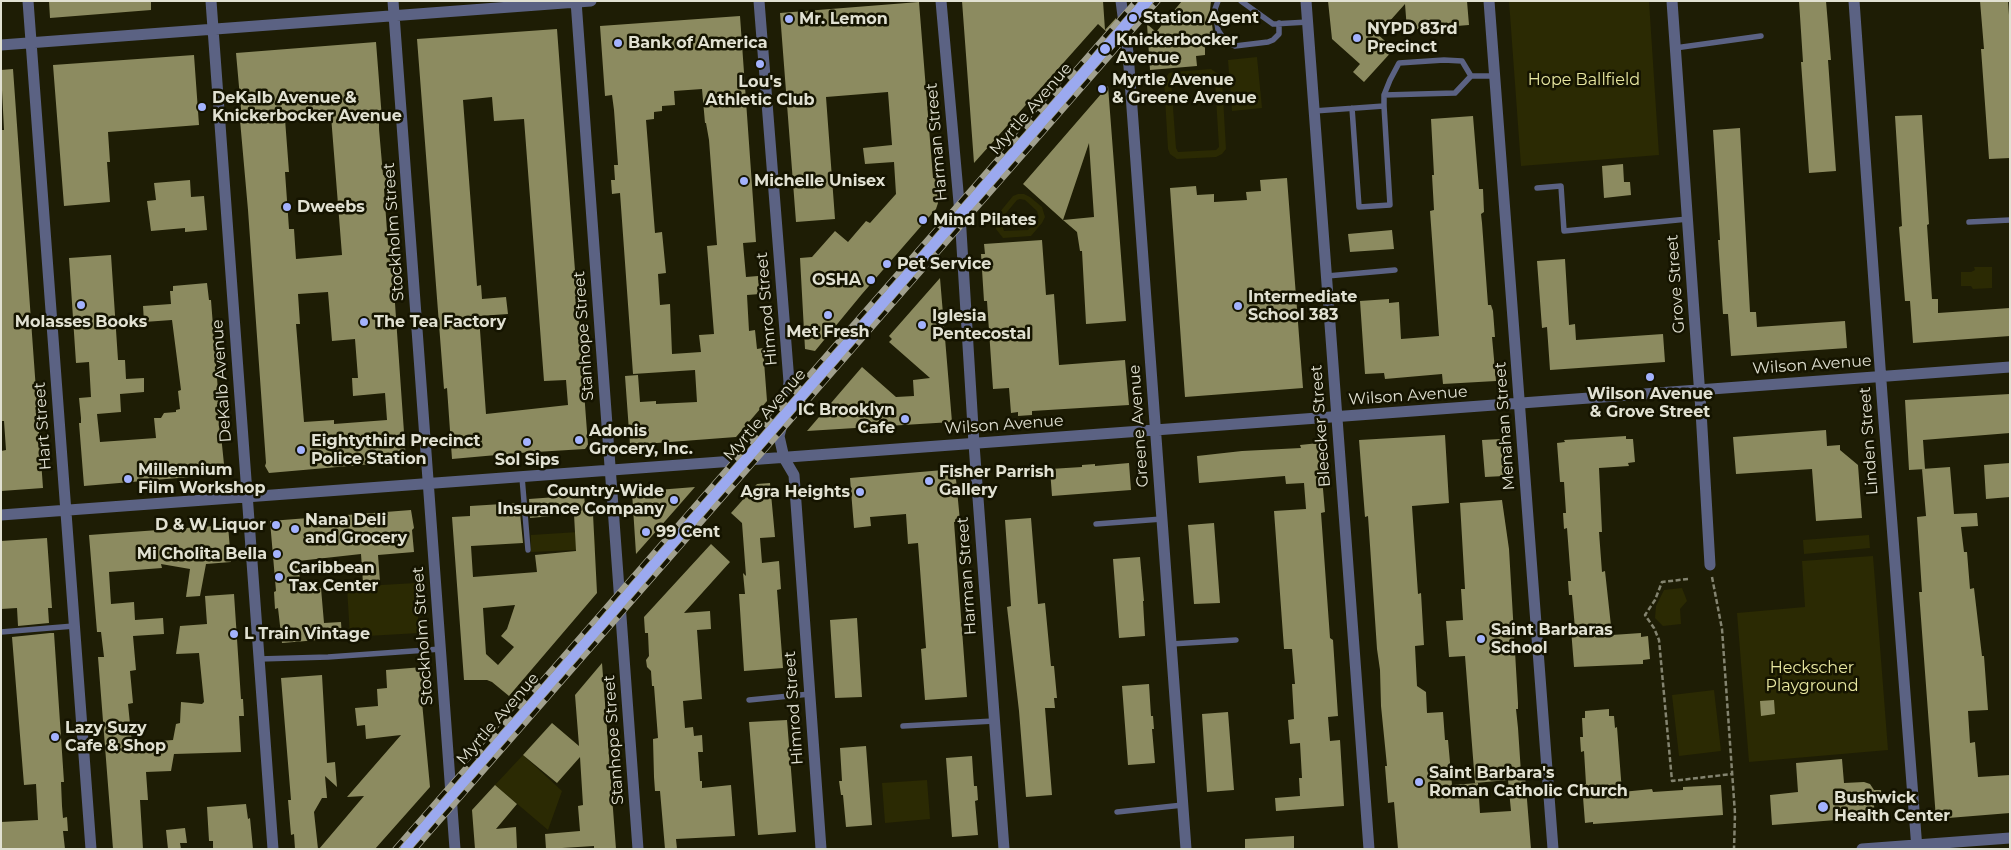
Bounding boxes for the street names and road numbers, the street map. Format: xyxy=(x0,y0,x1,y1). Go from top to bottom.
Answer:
street label: Myrtle Avenue xyxy=(986,59,1076,159)
street label: Harman Street xyxy=(922,82,952,202)
street label: Stockholm Street xyxy=(380,162,408,302)
street label: Grove Street xyxy=(1663,234,1689,334)
street label: Himrod Street xyxy=(752,251,782,367)
street label: Stanhope Street xyxy=(570,270,598,402)
street label: DeKalb Avenue xyxy=(208,319,236,443)
street label: Wilson Avenue xyxy=(1752,351,1872,379)
street label: Menahan Street xyxy=(1491,361,1519,491)
street label: Greene Avenue xyxy=(1125,364,1153,488)
street label: Bleecker Street xyxy=(1307,364,1335,488)
street label: Myrtle Avenue xyxy=(720,365,810,465)
street label: Hart Street xyxy=(30,381,56,471)
street label: Wilson Avenue xyxy=(1348,382,1468,410)
street label: Linden Street xyxy=(1856,386,1882,496)
street label: Wilson Avenue xyxy=(944,411,1064,439)
street label: Harman Street xyxy=(953,516,981,636)
street label: Stockholm Street xyxy=(409,566,437,706)
street label: Himrod Street xyxy=(780,650,808,766)
street label: Myrtle Avenue xyxy=(453,669,543,769)
street label: Stanhope Street xyxy=(600,674,628,806)

